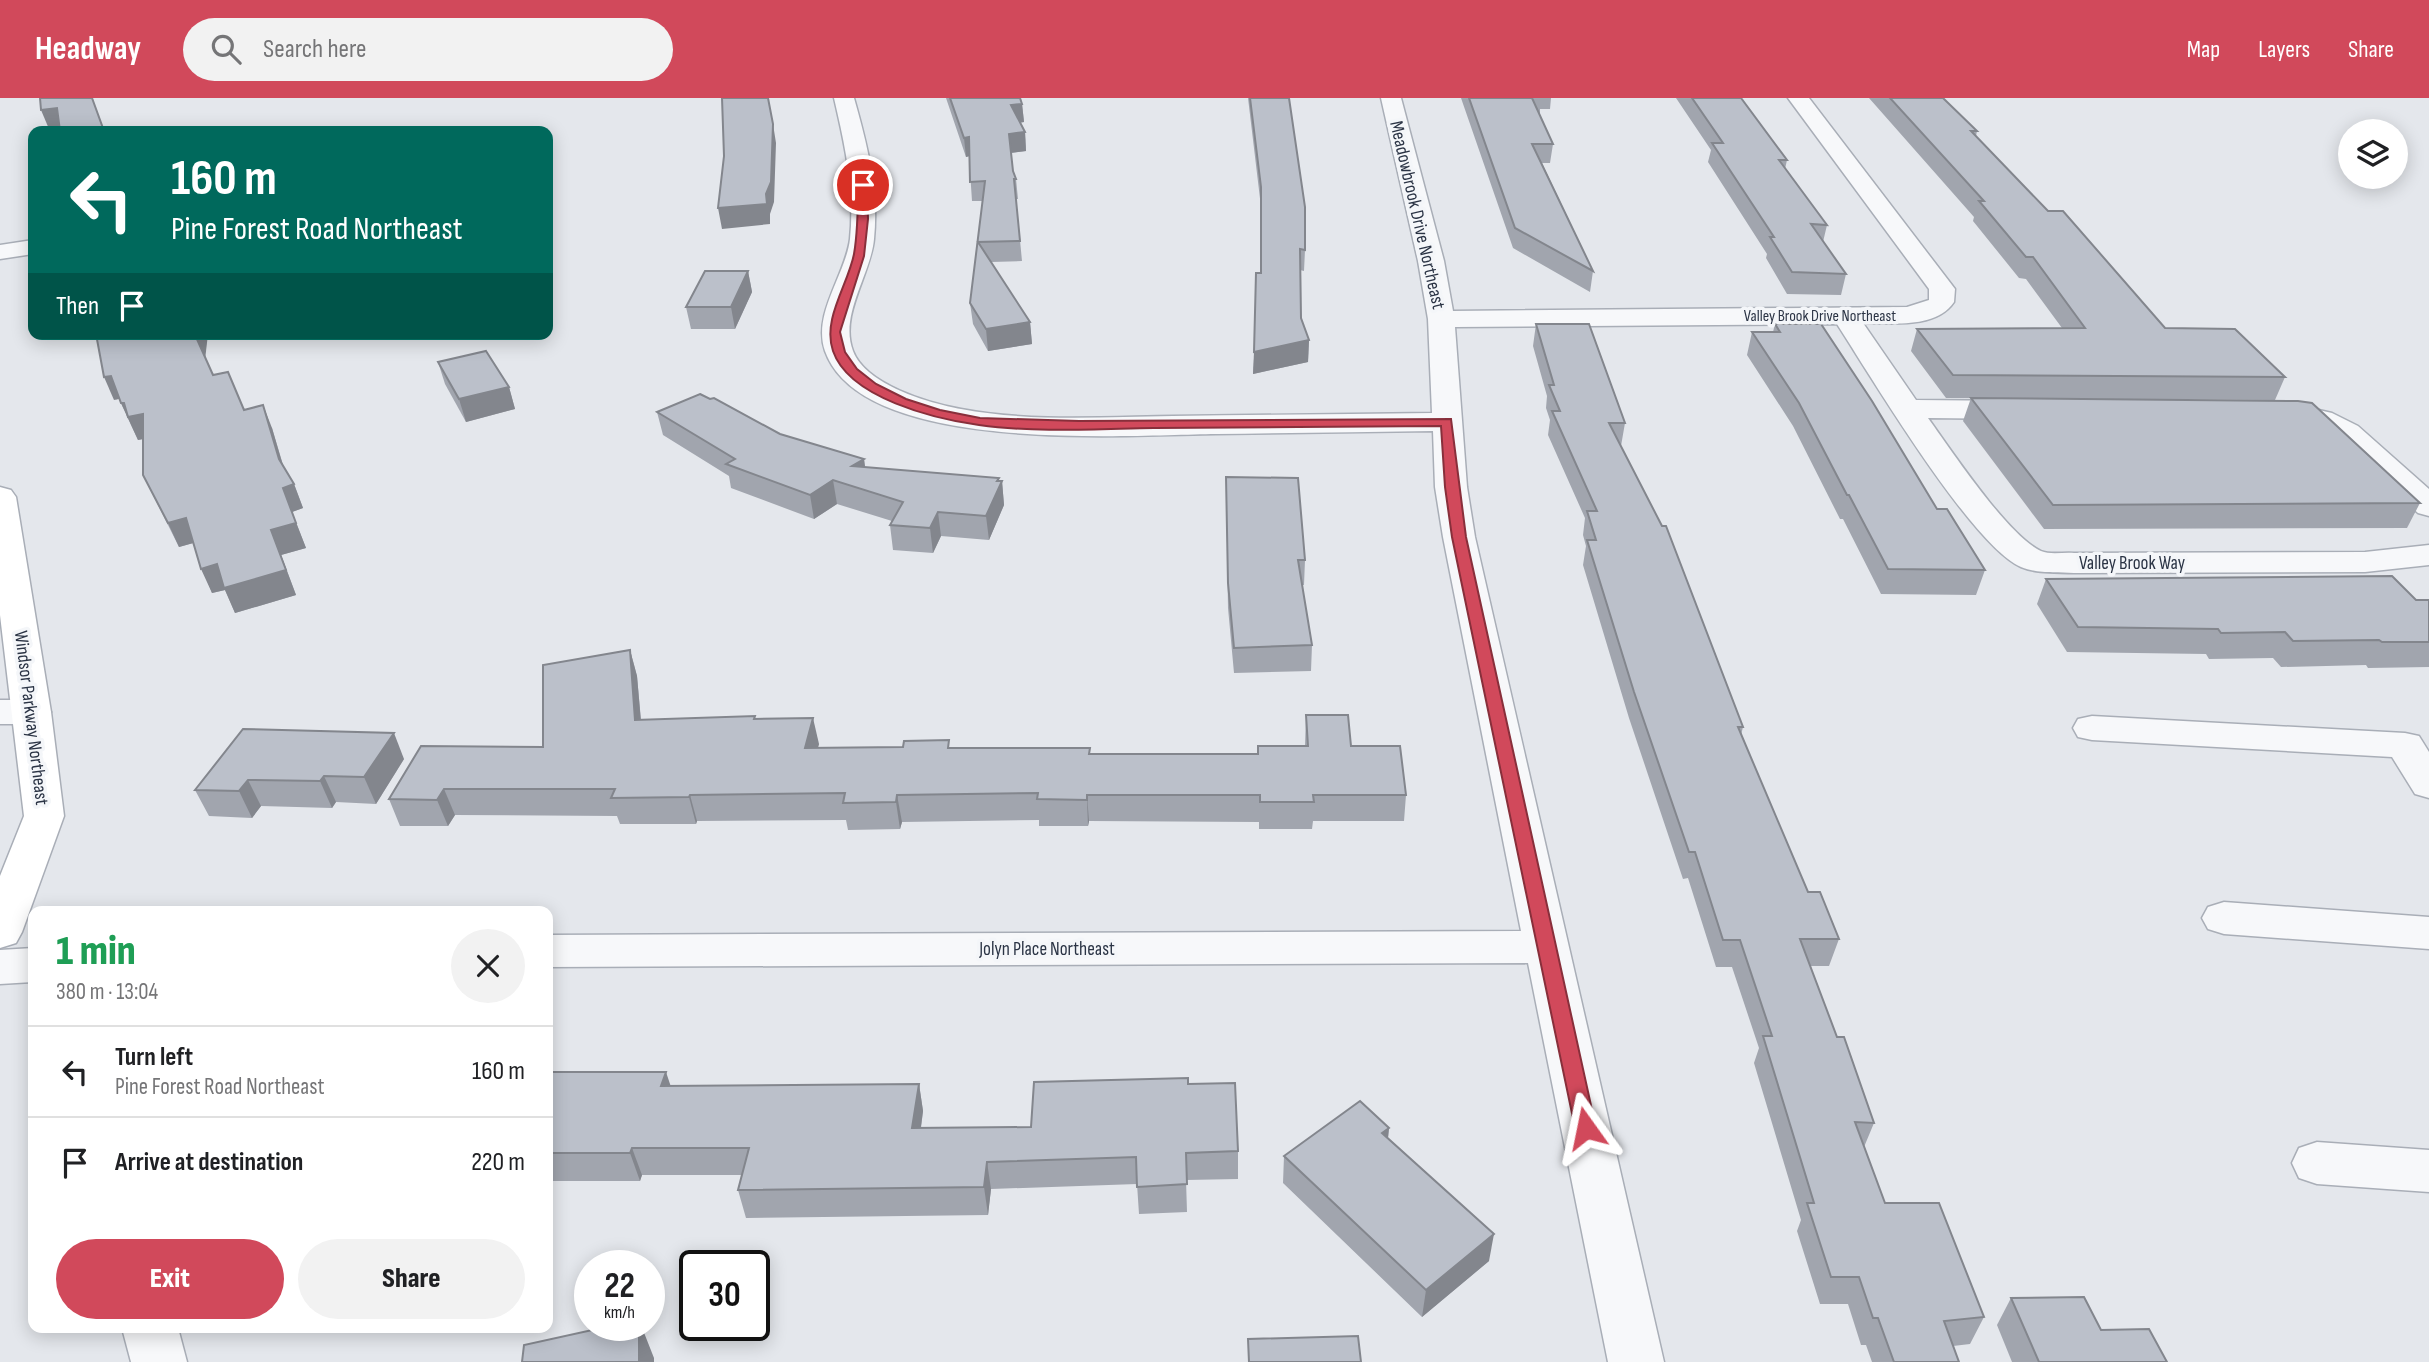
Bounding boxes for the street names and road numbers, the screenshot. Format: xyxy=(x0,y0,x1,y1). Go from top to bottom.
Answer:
street label: Meadowbrook Drive Northeast xyxy=(1384,119,1450,312)
street label: Valley Brook Drive Northeast xyxy=(1744,307,1896,326)
street label: Valley Brook Way xyxy=(2079,552,2186,575)
street label: Windsor Parkway Northeast xyxy=(9,629,53,807)
street label: Jolyn Place Northeast xyxy=(978,938,1115,961)

